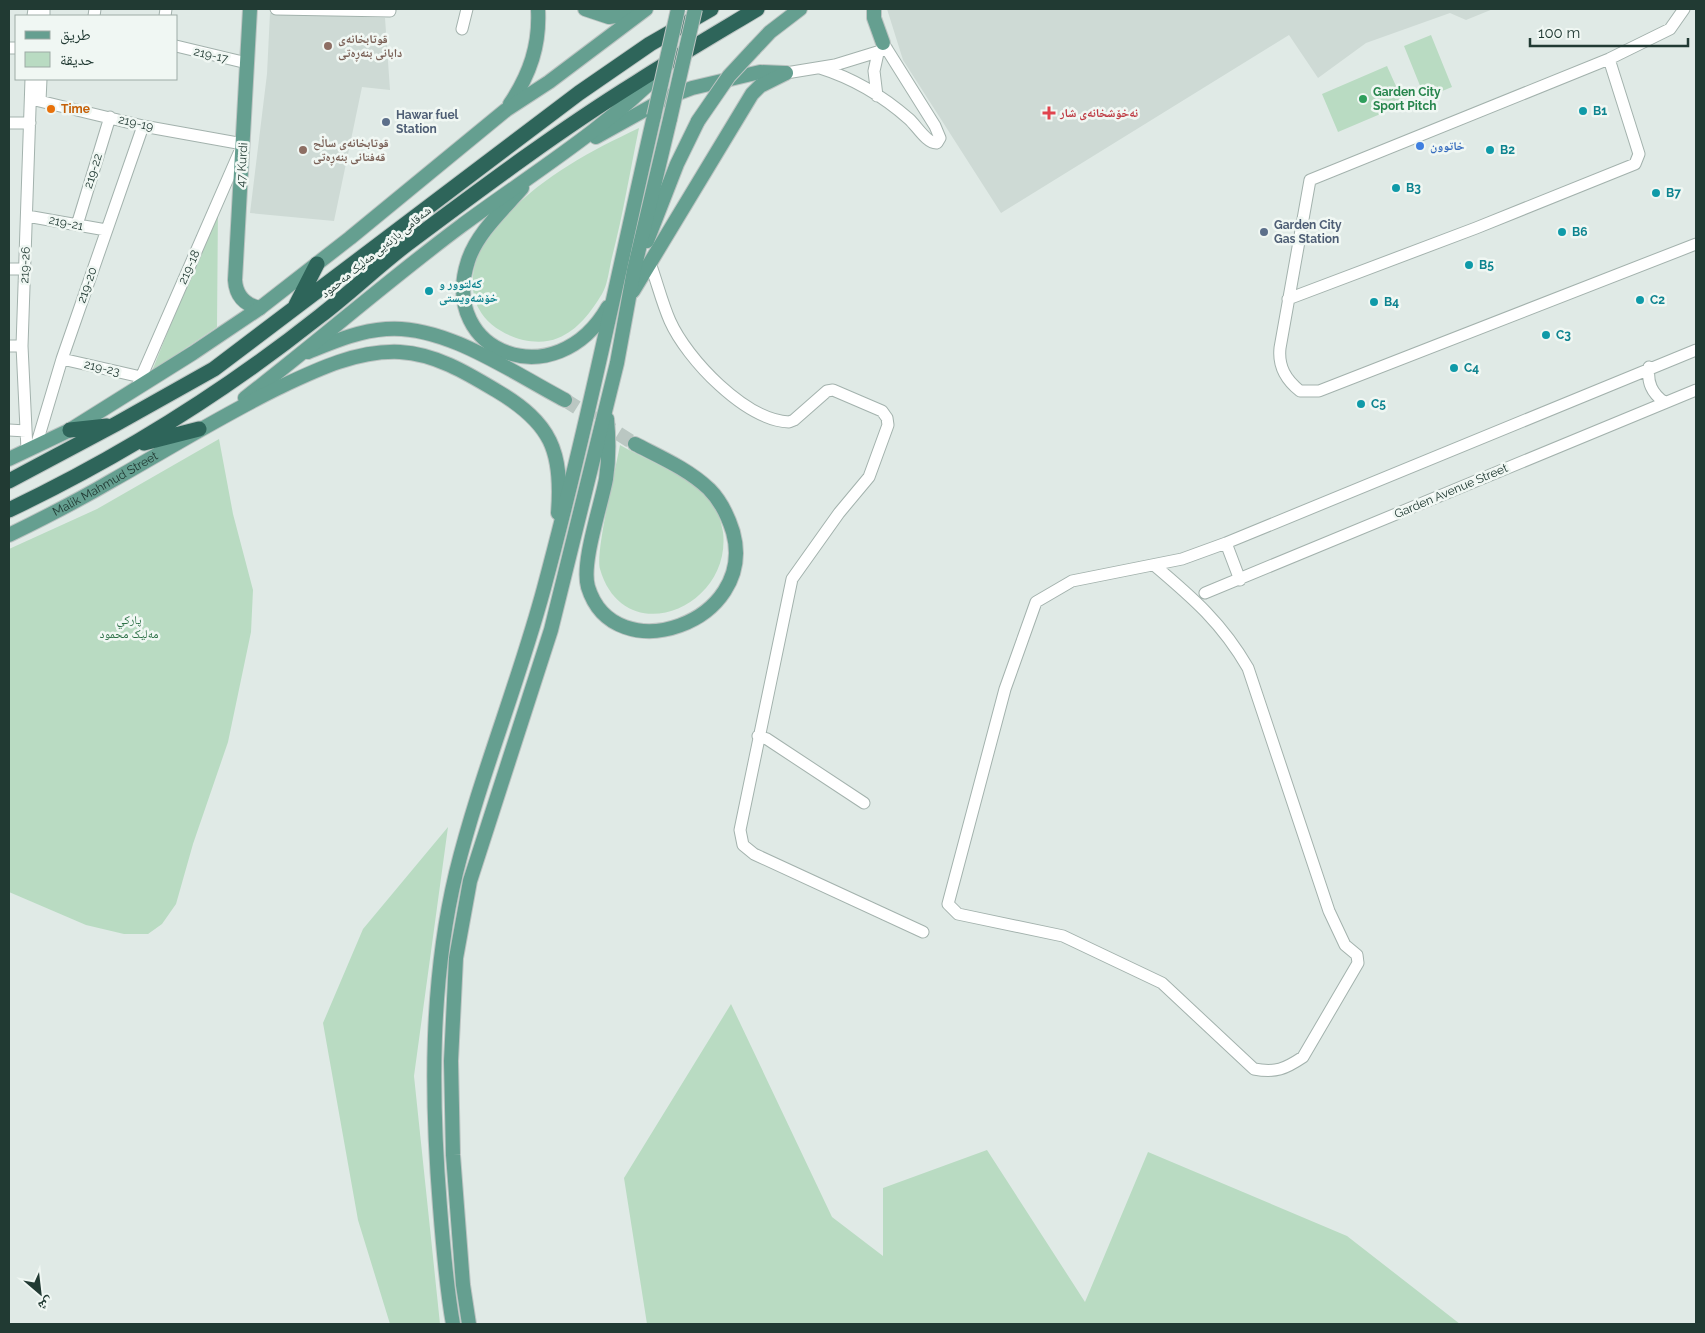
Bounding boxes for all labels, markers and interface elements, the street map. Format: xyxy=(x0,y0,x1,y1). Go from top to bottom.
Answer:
legend xyxy=(15,15,178,80)
scale bar xyxy=(1530,15,1688,47)
text: 100 m xyxy=(1538,24,1580,42)
text: طريق xyxy=(60,26,91,45)
place label: قوتابخانەی دابانی بنەڕەتی xyxy=(338,32,402,62)
marker: قوتابخانەی دابانی بنەڕەتی xyxy=(322,40,334,52)
street label: 219-17 xyxy=(192,44,230,66)
text: حديقة xyxy=(60,51,95,69)
place label: Garden City Sport Pitch xyxy=(1373,85,1441,113)
marker: Garden City Sport Pitch xyxy=(1357,93,1369,105)
place label: Time xyxy=(61,102,90,116)
marker: Time xyxy=(45,103,57,115)
place label: B1 xyxy=(1593,104,1607,118)
marker: B1 xyxy=(1577,105,1589,117)
marker: نەخۆشخانەی شار xyxy=(1042,106,1056,120)
place label: نەخۆشخانەی شار xyxy=(1059,106,1138,121)
place label: Hawar fuel Station xyxy=(396,108,459,136)
street label: 219-19 xyxy=(117,112,155,134)
marker: Hawar fuel Station xyxy=(380,116,392,128)
place label: قوتابخانەی ساڵح قەفتانی بنەڕەتی xyxy=(313,135,389,166)
place label: خاتوون xyxy=(1430,139,1465,154)
marker: خاتوون xyxy=(1414,140,1426,152)
street label: 47 Kurdi xyxy=(233,142,251,188)
place label: B2 xyxy=(1500,143,1515,157)
marker: قوتابخانەی ساڵح قەفتانی بنەڕەتی xyxy=(297,144,309,156)
marker: B2 xyxy=(1484,144,1496,156)
street label: 219-22 xyxy=(81,152,105,190)
place label: B3 xyxy=(1406,181,1421,195)
marker: B3 xyxy=(1390,182,1402,194)
place label: B7 xyxy=(1666,186,1681,200)
marker: B7 xyxy=(1650,187,1662,199)
street label: شەقامی بازنەیی مەلیک مەحمود xyxy=(318,203,434,301)
street label: 219-21 xyxy=(48,213,84,233)
place label: Garden City Gas Station xyxy=(1274,218,1342,246)
place label: B6 xyxy=(1572,225,1587,239)
marker: Garden City Gas Station xyxy=(1258,226,1270,238)
marker: B6 xyxy=(1556,226,1568,238)
street label: 219-26 xyxy=(17,246,33,284)
street label: 219-18 xyxy=(175,248,203,286)
place label: B5 xyxy=(1479,258,1494,272)
marker: B5 xyxy=(1463,259,1475,271)
street label: 219-20 xyxy=(74,265,100,305)
place label: کەلتوور و خۆشەویستی xyxy=(439,277,498,306)
marker: کەلتوور و خۆشەویستی xyxy=(423,285,435,297)
place label: C2 xyxy=(1650,293,1665,307)
marker: C2 xyxy=(1634,294,1646,306)
place label: B4 xyxy=(1384,295,1399,309)
marker: B4 xyxy=(1368,296,1380,308)
place label: C3 xyxy=(1556,328,1571,342)
marker: C3 xyxy=(1540,329,1552,341)
street label: 219-23 xyxy=(83,357,121,379)
place label: C4 xyxy=(1464,361,1479,375)
marker: C4 xyxy=(1448,362,1460,374)
place label: C5 xyxy=(1371,397,1386,411)
marker: C5 xyxy=(1355,398,1367,410)
street label: Malik Mahmud Street xyxy=(50,449,160,519)
street label: Garden Avenue Street xyxy=(1392,461,1510,521)
park label: پارکي مەليک محمود xyxy=(99,613,159,641)
north arrow xyxy=(15,1268,65,1318)
text: ش xyxy=(35,1293,56,1315)

